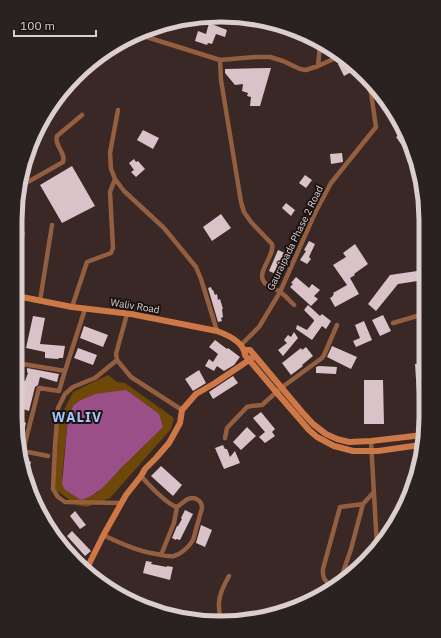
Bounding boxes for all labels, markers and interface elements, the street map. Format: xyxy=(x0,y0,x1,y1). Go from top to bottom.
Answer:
scale bar xyxy=(14,12,96,38)
text: 100 m xyxy=(20,18,55,33)
street label: Gauraipada Phase 2 Road xyxy=(264,183,326,293)
street label: Waliv Road xyxy=(109,296,161,316)
district label: WALIV xyxy=(52,408,102,426)

